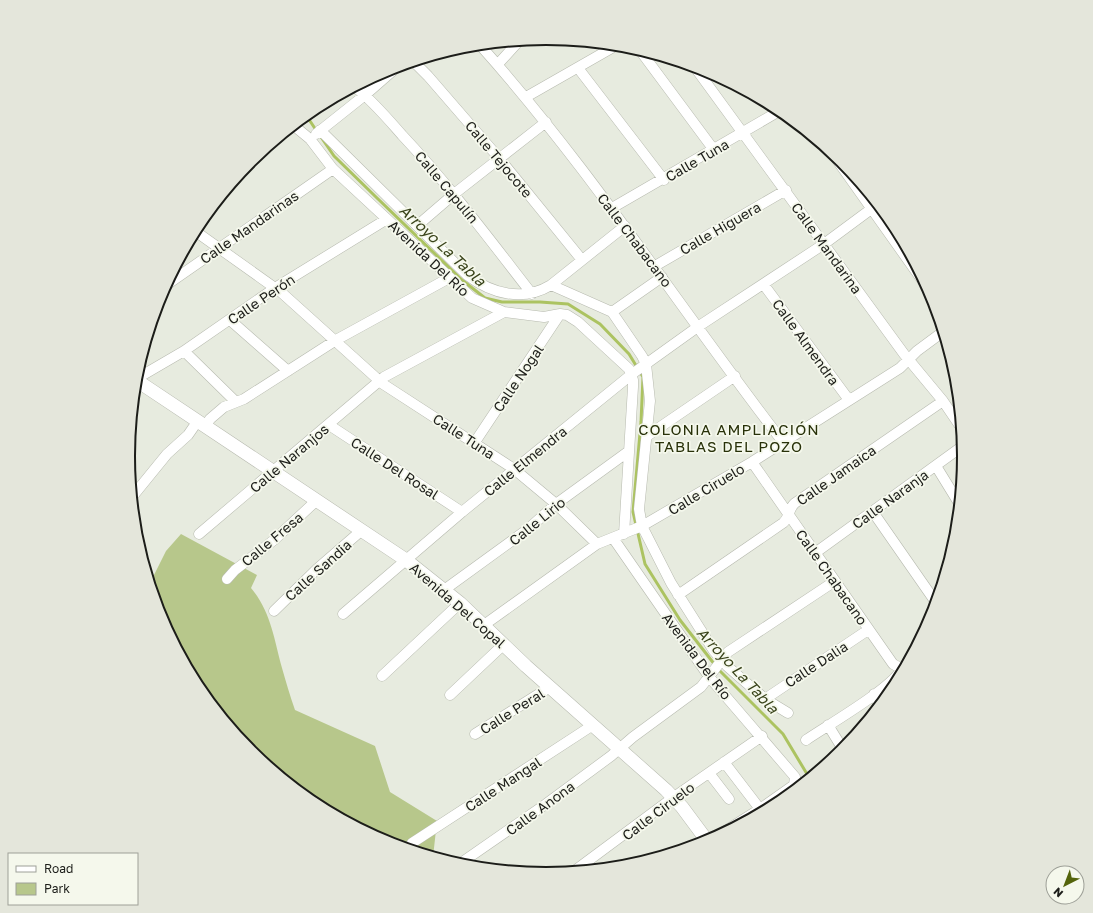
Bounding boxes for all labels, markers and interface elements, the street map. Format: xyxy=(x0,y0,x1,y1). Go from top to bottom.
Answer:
street label: Calle Tejocote xyxy=(462,117,536,201)
street label: Calle Tuna xyxy=(662,135,732,185)
street label: Calle Capulín xyxy=(412,147,482,227)
street label: Calle Mandarinas xyxy=(197,187,301,267)
street label: Calle Chabacano xyxy=(594,190,676,290)
street label: Calle Higuera xyxy=(676,198,764,258)
street label: Calle Mandarina xyxy=(788,199,866,297)
water label: Arroyo La Tabla xyxy=(396,201,490,291)
street label: Avenida Del Río xyxy=(385,216,473,300)
street label: Calle Perón xyxy=(224,270,298,328)
street label: Calle Almendra xyxy=(769,296,843,388)
street label: Calle Nogal xyxy=(489,341,547,415)
street label: Calle Tuna xyxy=(430,410,498,462)
street label: Calle Naranjos xyxy=(246,420,332,496)
district label: COLONIA AMPLIACIÓN TABLAS DEL POZO xyxy=(638,420,820,455)
street label: Calle Elmendra xyxy=(480,422,570,500)
street label: Calle Del Rosal xyxy=(348,433,442,503)
street label: Calle Jamaica xyxy=(793,441,879,509)
street label: Calle Ciruelo xyxy=(665,460,747,518)
street label: Calle Naranja xyxy=(849,466,931,532)
street label: Calle Lirio xyxy=(506,493,568,549)
street label: Calle Fresa xyxy=(238,508,306,570)
street label: Calle Chabacano xyxy=(793,526,871,628)
street label: Calle Sandia xyxy=(281,536,355,604)
street label: Avenida Del Copal xyxy=(407,559,509,651)
street label: Avenida Del Río xyxy=(659,609,735,703)
water label: Arroyo La Tabla xyxy=(693,623,783,718)
street label: Calle Dalia xyxy=(781,637,851,691)
street label: Calle Peral xyxy=(477,685,547,737)
street label: Calle Mangal xyxy=(462,753,544,815)
street label: Calle Anona xyxy=(502,777,578,839)
street label: Calle Ciruelo xyxy=(619,778,697,844)
legend xyxy=(8,853,138,905)
text: Road xyxy=(44,861,73,876)
north arrow xyxy=(1045,865,1085,905)
text: Park xyxy=(44,881,70,896)
text: N xyxy=(1051,885,1065,900)

